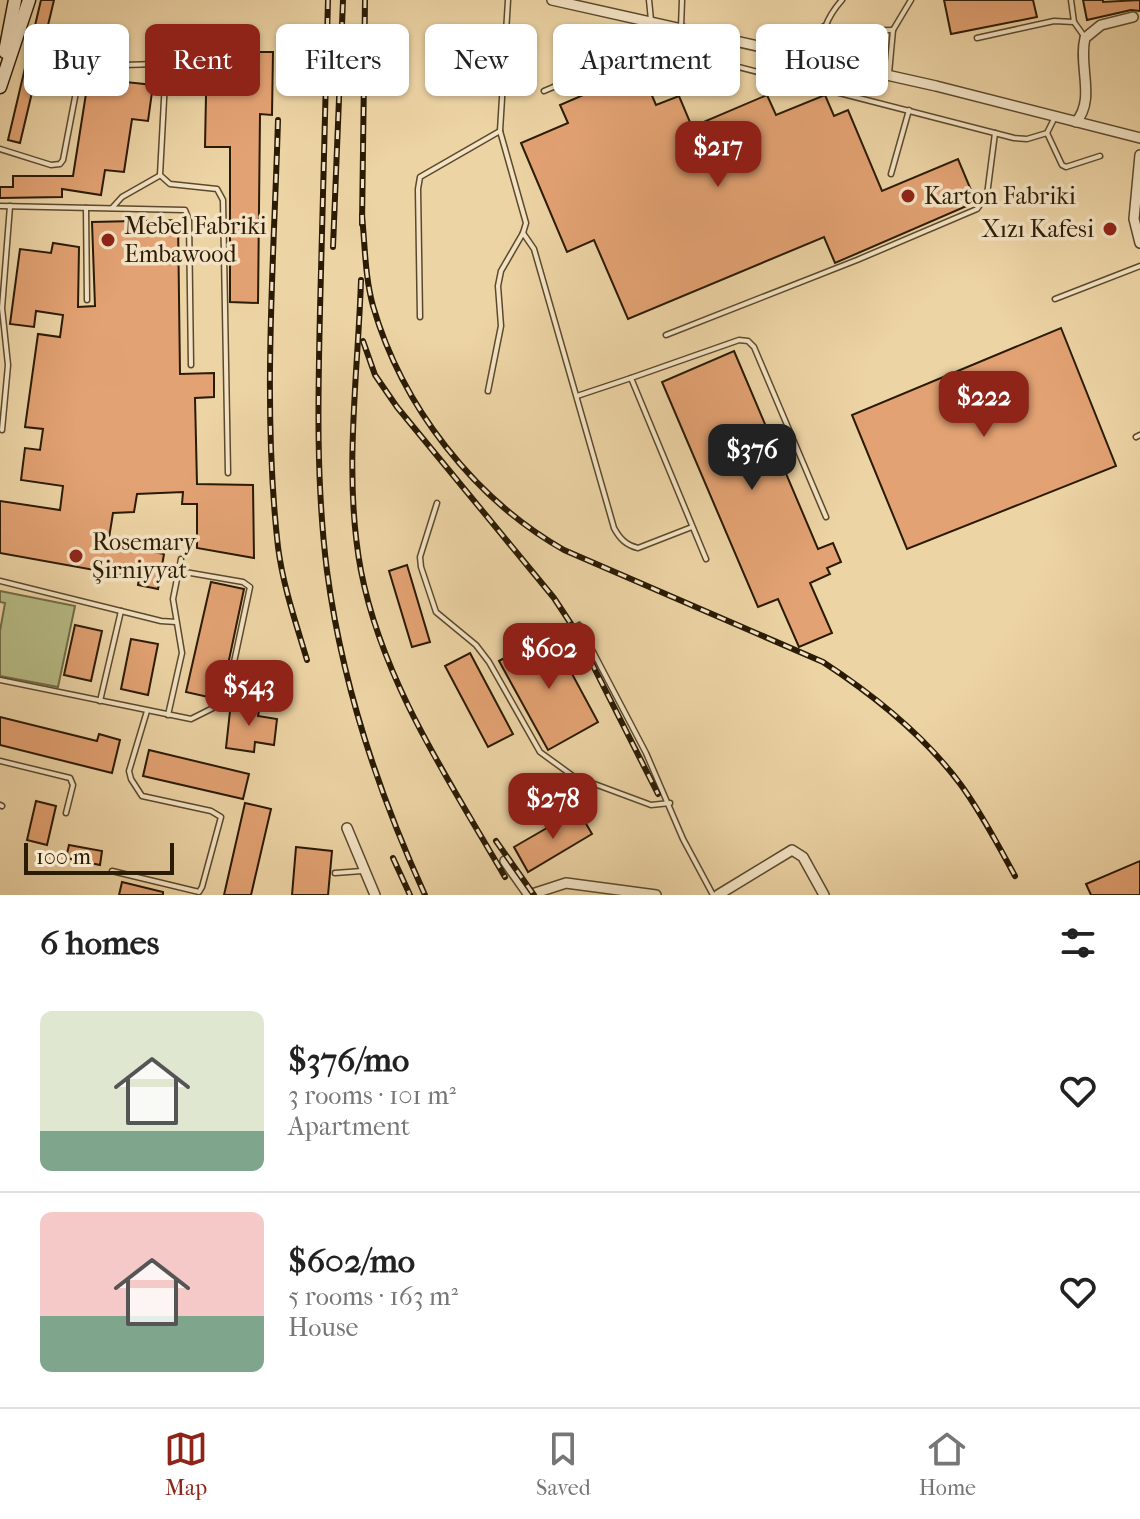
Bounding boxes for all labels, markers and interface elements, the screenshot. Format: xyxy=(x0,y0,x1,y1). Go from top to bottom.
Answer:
chip: Buy xyxy=(24,24,129,96)
chip: Rent xyxy=(145,24,260,96)
chip: Filters xyxy=(276,24,409,96)
chip: New xyxy=(425,24,537,96)
chip: Apartment xyxy=(553,24,740,96)
chip: House xyxy=(756,24,888,96)
pin: $217 xyxy=(671,121,765,189)
text: $217 xyxy=(693,131,743,162)
place label: Karton Fabriki xyxy=(924,182,1076,210)
marker: Karton Fabriki xyxy=(899,187,917,205)
place label: Mebel Fabriki Embawood xyxy=(124,212,267,268)
place label: Xızı Kafesi xyxy=(981,215,1094,243)
marker: Xızı Kafesi xyxy=(1101,220,1119,238)
marker: Mebel Fabriki Embawood xyxy=(99,231,117,249)
pin: $222 xyxy=(937,371,1031,439)
text: $222 xyxy=(957,381,1011,412)
pin: $376 xyxy=(705,424,799,492)
text: $376 xyxy=(726,434,778,465)
place label: Rosemary Şirniyyat xyxy=(92,528,197,584)
marker: Rosemary Şirniyyat xyxy=(67,547,85,565)
pin: $602 xyxy=(502,623,596,691)
text: $602 xyxy=(521,633,577,664)
pin: $543 xyxy=(202,660,296,728)
text: $543 xyxy=(223,670,275,701)
pin: $278 xyxy=(506,773,600,841)
text: $278 xyxy=(526,783,580,814)
scale bar xyxy=(24,839,174,875)
text: 100 m xyxy=(36,844,91,870)
icon: filters xyxy=(1056,921,1100,965)
text: 6 homes xyxy=(40,923,159,963)
text: $376/mo xyxy=(288,1040,409,1080)
icon: home xyxy=(104,1043,200,1139)
icon: heart xyxy=(1056,1069,1100,1113)
text: 3 rooms · 101 m² xyxy=(288,1080,456,1111)
text: Apartment xyxy=(288,1111,410,1142)
text: $602/mo xyxy=(288,1241,415,1281)
icon: home xyxy=(104,1244,200,1340)
icon: heart xyxy=(1056,1270,1100,1314)
text: 5 rooms · 163 m² xyxy=(288,1281,458,1312)
text: House xyxy=(288,1312,358,1343)
tab: Map xyxy=(164,1427,208,1501)
tab: Saved xyxy=(536,1427,591,1501)
tab: Home xyxy=(919,1427,976,1501)

